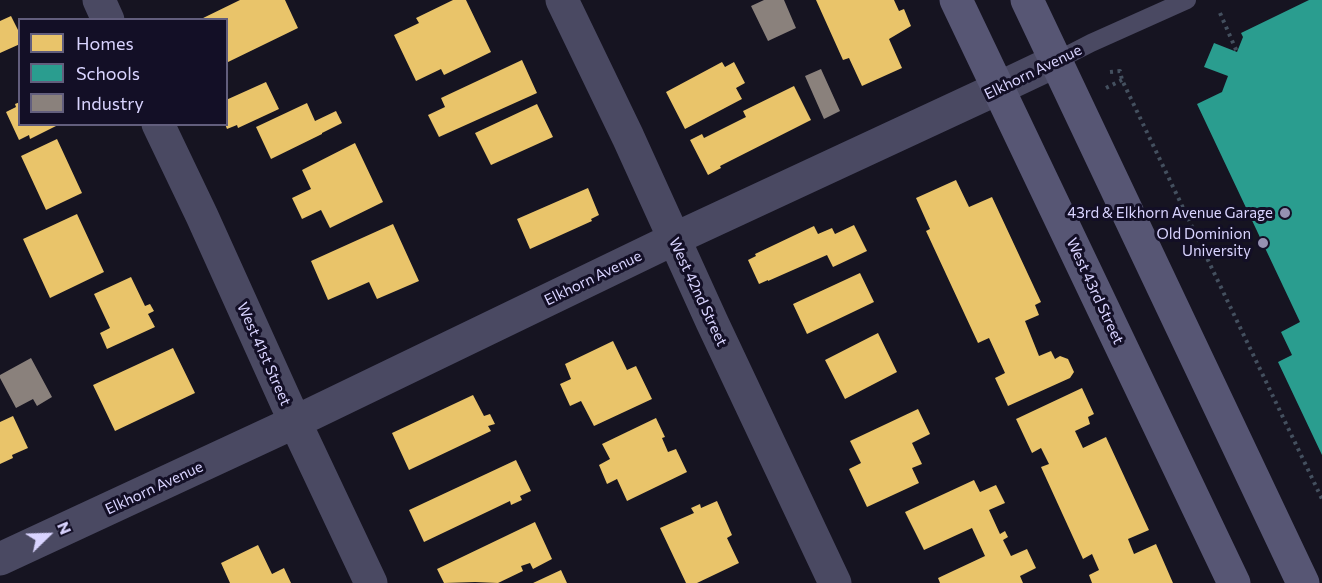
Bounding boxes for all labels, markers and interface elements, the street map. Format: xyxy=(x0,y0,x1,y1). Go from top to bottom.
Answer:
legend xyxy=(18,18,228,126)
text: Homes xyxy=(76,32,134,54)
street label: Elkhorn Avenue xyxy=(981,41,1085,103)
text: Schools xyxy=(76,62,140,84)
text: Industry xyxy=(76,92,144,114)
place label: 43rd & Elkhorn Avenue Garage xyxy=(1067,204,1273,222)
marker: 43rd & Elkhorn Avenue Garage xyxy=(1278,206,1292,220)
place label: Old Dominion University xyxy=(1156,225,1251,260)
street label: West 42nd Street xyxy=(665,235,731,349)
street label: West 43rd Street xyxy=(1063,235,1127,347)
marker: Old Dominion University xyxy=(1256,236,1270,250)
street label: Elkhorn Avenue xyxy=(541,247,645,309)
street label: West 41st Street xyxy=(233,300,295,408)
street label: Elkhorn Avenue xyxy=(102,457,206,519)
north arrow xyxy=(18,505,78,565)
text: N xyxy=(54,519,76,537)

